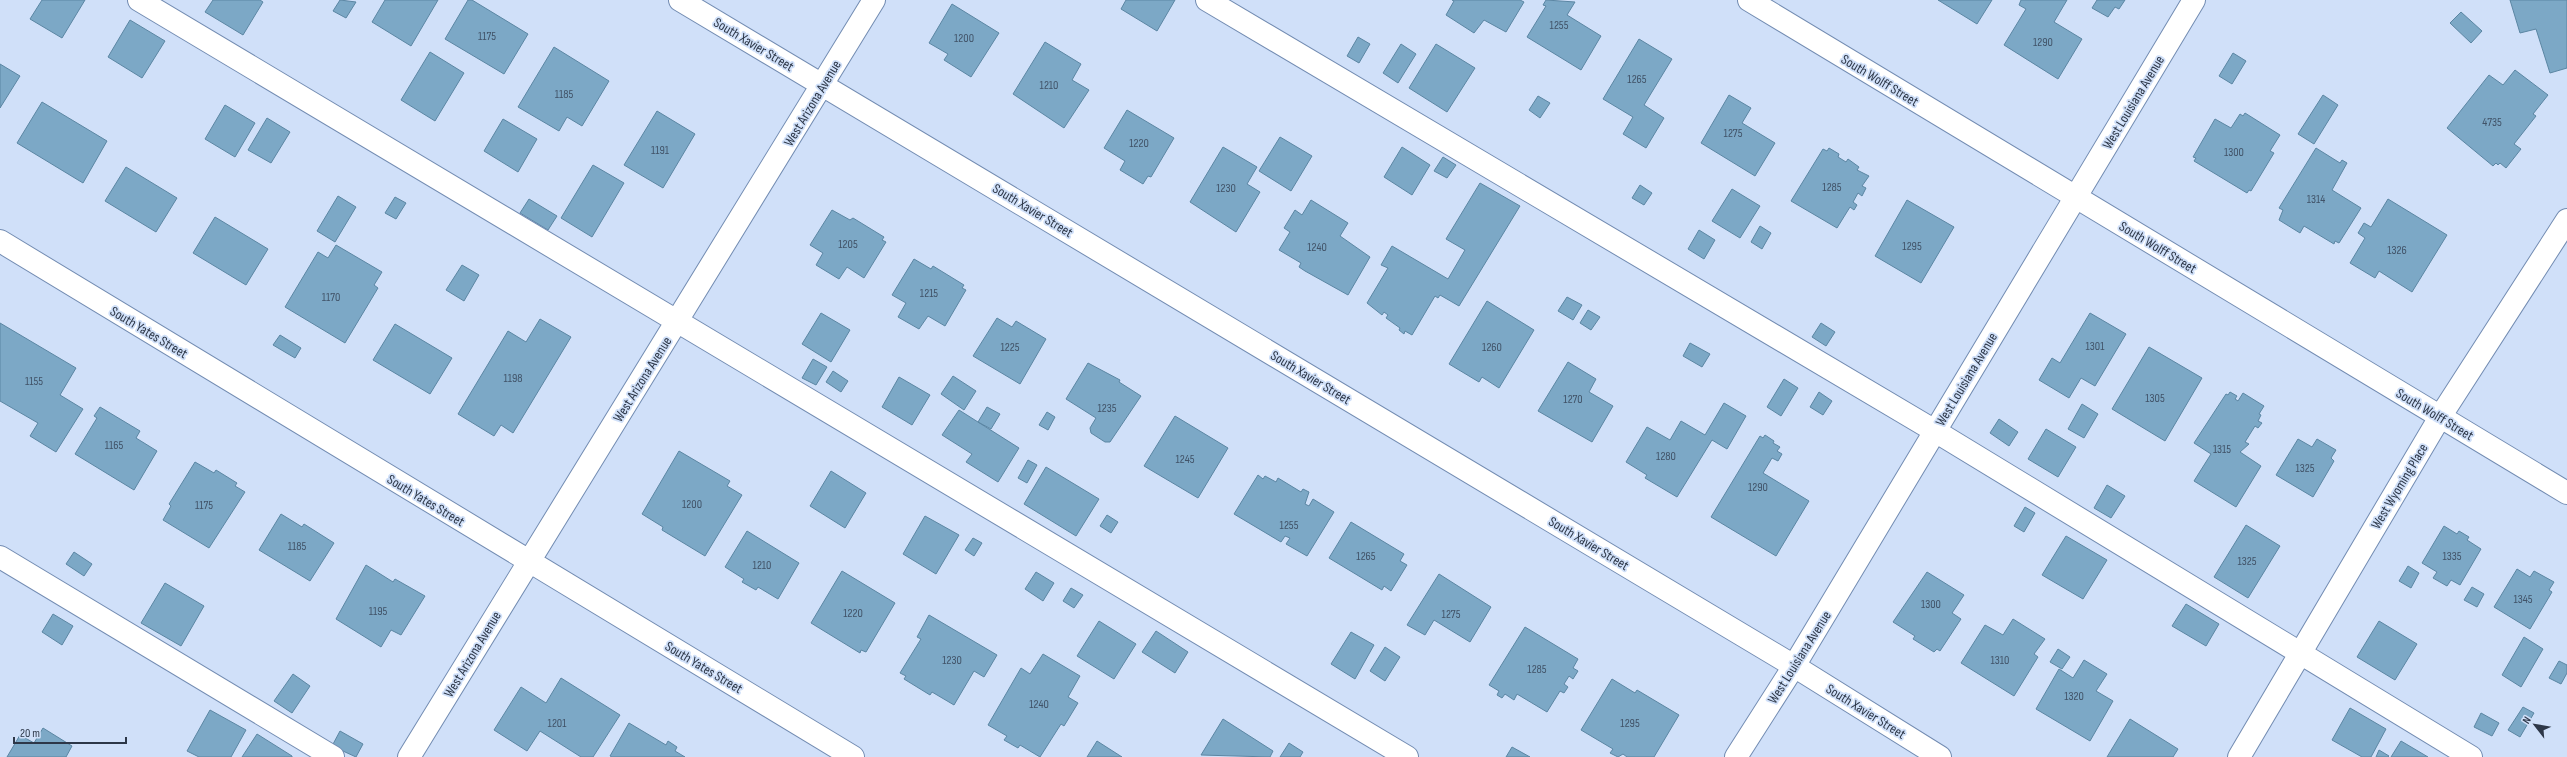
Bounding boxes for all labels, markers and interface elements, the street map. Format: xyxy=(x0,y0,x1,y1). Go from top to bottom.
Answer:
street label: South Xavier Street xyxy=(711,14,797,75)
house number: 1255 xyxy=(1550,18,1569,33)
house number: 1175 xyxy=(478,29,496,44)
house number: 1200 xyxy=(954,31,974,46)
house number: 1290 xyxy=(2033,35,2053,50)
street label: South Wolff Street xyxy=(1838,51,1922,110)
street label: West Louisiana Avenue xyxy=(2099,52,2168,152)
street label: West Arizona Avenue xyxy=(780,57,845,149)
house number: 1265 xyxy=(1627,72,1647,87)
house number: 1210 xyxy=(1040,78,1058,93)
house number: 1185 xyxy=(555,87,573,102)
house number: 4735 xyxy=(2482,115,2502,130)
house number: 1275 xyxy=(1724,126,1743,141)
house number: 1220 xyxy=(1129,136,1149,151)
house number: 1191 xyxy=(651,143,670,158)
house number: 1300 xyxy=(2224,145,2244,160)
street label: South Xavier Street xyxy=(990,180,1076,241)
house number: 1285 xyxy=(1822,180,1842,195)
house number: 1230 xyxy=(1216,181,1236,196)
house number: 1314 xyxy=(2307,192,2325,207)
street label: South Wolff Street xyxy=(2116,218,2200,277)
house number: 1205 xyxy=(838,237,858,252)
house number: 1295 xyxy=(1902,239,1922,254)
house number: 1240 xyxy=(1307,240,1327,255)
house number: 1326 xyxy=(2387,243,2407,258)
house number: 1215 xyxy=(920,286,938,301)
house number: 1170 xyxy=(322,290,340,305)
street label: South Yates Street xyxy=(107,303,191,362)
street label: West Louisiana Avenue xyxy=(1932,329,2001,429)
street label: West Arizona Avenue xyxy=(609,333,675,425)
house number: 1301 xyxy=(2086,339,2105,354)
house number: 1225 xyxy=(1000,340,1020,355)
house number: 1260 xyxy=(1482,340,1502,355)
street label: South Xavier Street xyxy=(1268,347,1354,408)
house number: 1198 xyxy=(504,371,522,386)
house number: 1155 xyxy=(25,374,43,389)
street label: South Wolff Street xyxy=(2393,385,2477,444)
house number: 1305 xyxy=(2145,391,2165,406)
house number: 1270 xyxy=(1563,392,1583,407)
house number: 1235 xyxy=(1097,401,1117,416)
house number: 1165 xyxy=(105,438,123,453)
street label: West Wyoming Place xyxy=(2367,440,2432,532)
house number: 1315 xyxy=(2213,442,2231,457)
house number: 1280 xyxy=(1656,449,1676,464)
house number: 1245 xyxy=(1175,452,1195,467)
house number: 1325 xyxy=(2296,461,2315,476)
street label: South Yates Street xyxy=(384,471,468,530)
house number: 1290 xyxy=(1748,480,1768,495)
house number: 1200 xyxy=(682,497,702,512)
house number: 1175 xyxy=(195,498,213,513)
street label: South Xavier Street xyxy=(1546,513,1632,574)
house number: 1255 xyxy=(1280,518,1299,533)
house number: 1185 xyxy=(288,539,306,554)
house number: 1265 xyxy=(1356,549,1376,564)
house number: 1335 xyxy=(2442,549,2462,564)
house number: 1325 xyxy=(2238,554,2257,569)
house number: 1210 xyxy=(753,558,771,573)
house number: 1345 xyxy=(2513,592,2533,607)
house number: 1300 xyxy=(1921,597,1941,612)
house number: 1195 xyxy=(369,604,387,619)
house number: 1220 xyxy=(843,606,863,621)
house number: 1275 xyxy=(1442,607,1461,622)
street label: West Arizona Avenue xyxy=(440,608,505,700)
street label: West Louisiana Avenue xyxy=(1764,608,1835,707)
street label: South Yates Street xyxy=(662,638,746,697)
house number: 1230 xyxy=(942,653,962,668)
house number: 1310 xyxy=(1991,653,2009,668)
house number: 1285 xyxy=(1527,662,1547,677)
street label: South Xavier Street xyxy=(1823,680,1909,743)
house number: 1320 xyxy=(2064,689,2084,704)
house number: 1240 xyxy=(1029,697,1049,712)
north arrow xyxy=(2515,705,2555,745)
text: N xyxy=(2520,714,2534,726)
house number: 1201 xyxy=(548,716,567,731)
house number: 1295 xyxy=(1620,716,1640,731)
scale bar xyxy=(14,719,126,745)
text: 20 m xyxy=(20,726,40,741)

